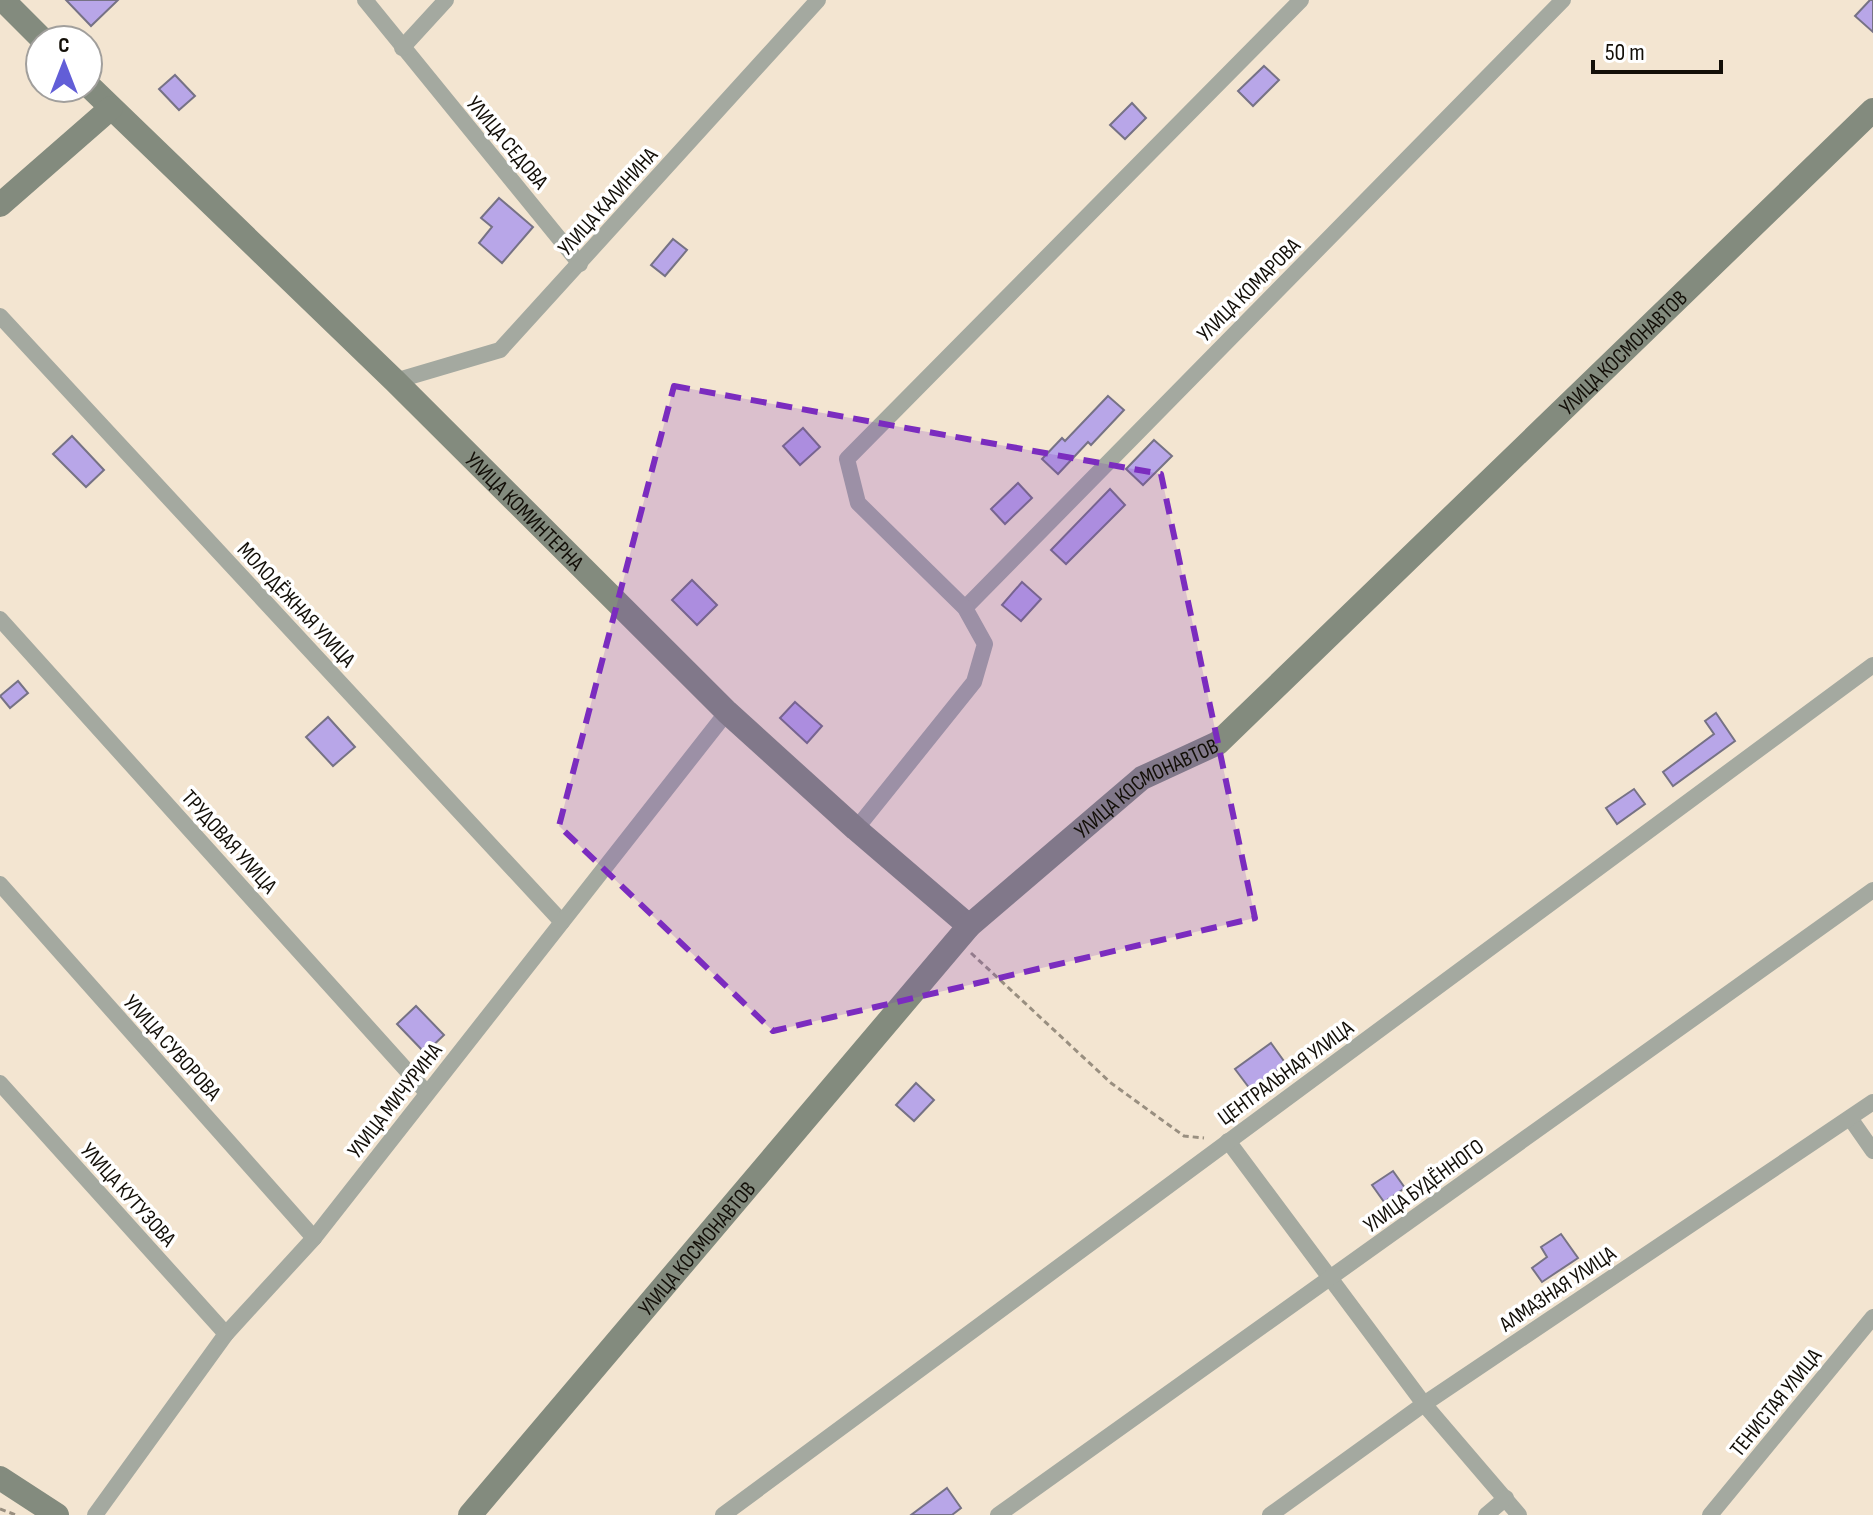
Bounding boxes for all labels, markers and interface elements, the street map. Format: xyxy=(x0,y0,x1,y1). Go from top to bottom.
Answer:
north arrow xyxy=(24,24,104,104)
scale bar xyxy=(1593,24,1721,74)
text: С xyxy=(58,32,70,59)
text: 50 m xyxy=(1605,38,1645,67)
street label: УЛИЦА СЕДОВА xyxy=(460,91,554,195)
street label: УЛИЦА КАЛИНИНА xyxy=(552,142,664,262)
street label: УЛИЦА КОМАРОВА xyxy=(1192,232,1307,347)
street label: УЛИЦА КОСМОНАВТОВ xyxy=(1554,285,1693,421)
street label: УЛИЦА КОМИНТЕРНА xyxy=(459,447,589,577)
street label: МОЛОДЁЖНАЯ УЛИЦА xyxy=(231,537,361,674)
street label: УЛИЦА КОСМОНАВТОВ xyxy=(1069,733,1223,845)
street label: ТРУДОВАЯ УЛИЦА xyxy=(175,785,283,900)
street label: УЛИЦА СУВОРОВА xyxy=(117,990,227,1107)
street label: ЦЕНТРАЛЬНАЯ УЛИЦА xyxy=(1213,1015,1360,1132)
street label: УЛИЦА МИЧУРИНА xyxy=(342,1038,449,1164)
street label: УЛИЦА БУДЁННОГО xyxy=(1358,1134,1489,1239)
street label: УЛИЦА КУТУЗОВА xyxy=(74,1138,182,1253)
street label: УЛИЦА КОСМОНАВТОВ xyxy=(633,1176,762,1322)
street label: АЛМАЗНАЯ УЛИЦА xyxy=(1494,1240,1622,1339)
street label: ТЕНИСТАЯ УЛИЦА xyxy=(1724,1343,1828,1462)

